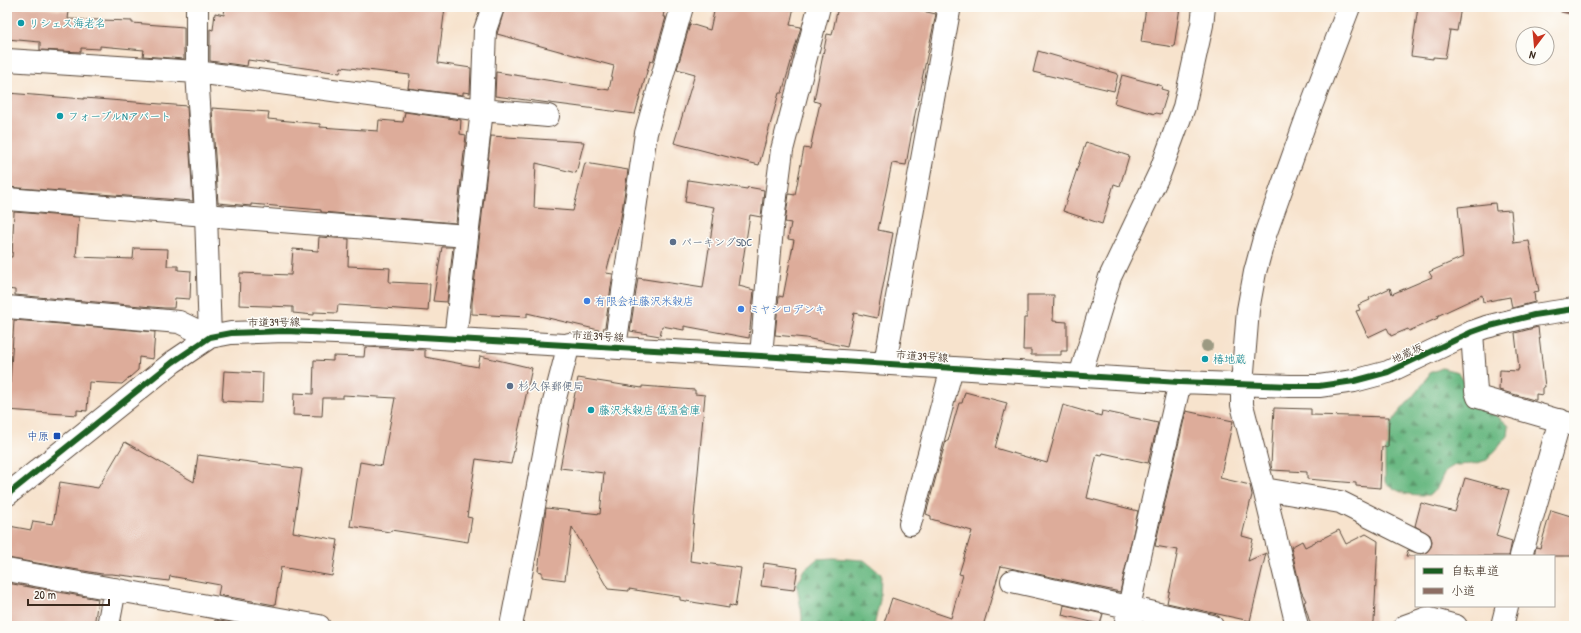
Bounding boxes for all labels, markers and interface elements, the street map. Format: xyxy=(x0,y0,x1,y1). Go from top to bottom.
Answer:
place label: リシェス海老名 xyxy=(29,16,106,30)
marker: リシェス海老名 xyxy=(16,18,26,28)
north arrow xyxy=(1515,26,1555,66)
text: N xyxy=(1527,48,1537,63)
place label: フォーブルNアパート xyxy=(68,109,171,123)
marker: フォーブルNアパート xyxy=(55,111,65,121)
place label: パーキングSDC xyxy=(681,235,752,249)
marker: パーキングSDC xyxy=(668,237,678,247)
place label: 有限会社藤沢米穀店 xyxy=(595,294,694,308)
marker: 有限会社藤沢米穀店 xyxy=(582,296,592,306)
place label: ミヤシロデンキ xyxy=(749,302,826,316)
marker: ミヤシロデンキ xyxy=(736,304,746,314)
street label: 市道39号線 xyxy=(247,315,301,329)
street label: 市道39号線 xyxy=(571,328,625,344)
street label: 地蔵坂 xyxy=(1389,340,1425,366)
street label: 市道39号線 xyxy=(895,347,949,365)
place label: 椿地蔵 xyxy=(1213,352,1246,366)
marker: 椿地蔵 xyxy=(1200,354,1210,364)
place label: 杉久保郵便局 xyxy=(518,379,584,393)
marker: 杉久保郵便局 xyxy=(505,381,515,391)
place label: 藤沢米穀店 低温倉庫 xyxy=(599,403,701,417)
marker: 藤沢米穀店 低温倉庫 xyxy=(586,405,596,415)
place label: 中原 xyxy=(27,429,49,443)
marker: 中原 xyxy=(52,431,62,441)
legend xyxy=(1415,555,1555,607)
text: 自転車道 xyxy=(1451,562,1499,579)
scale bar xyxy=(28,581,109,607)
text: 小道 xyxy=(1451,582,1475,599)
text: 20 m xyxy=(34,586,56,603)

